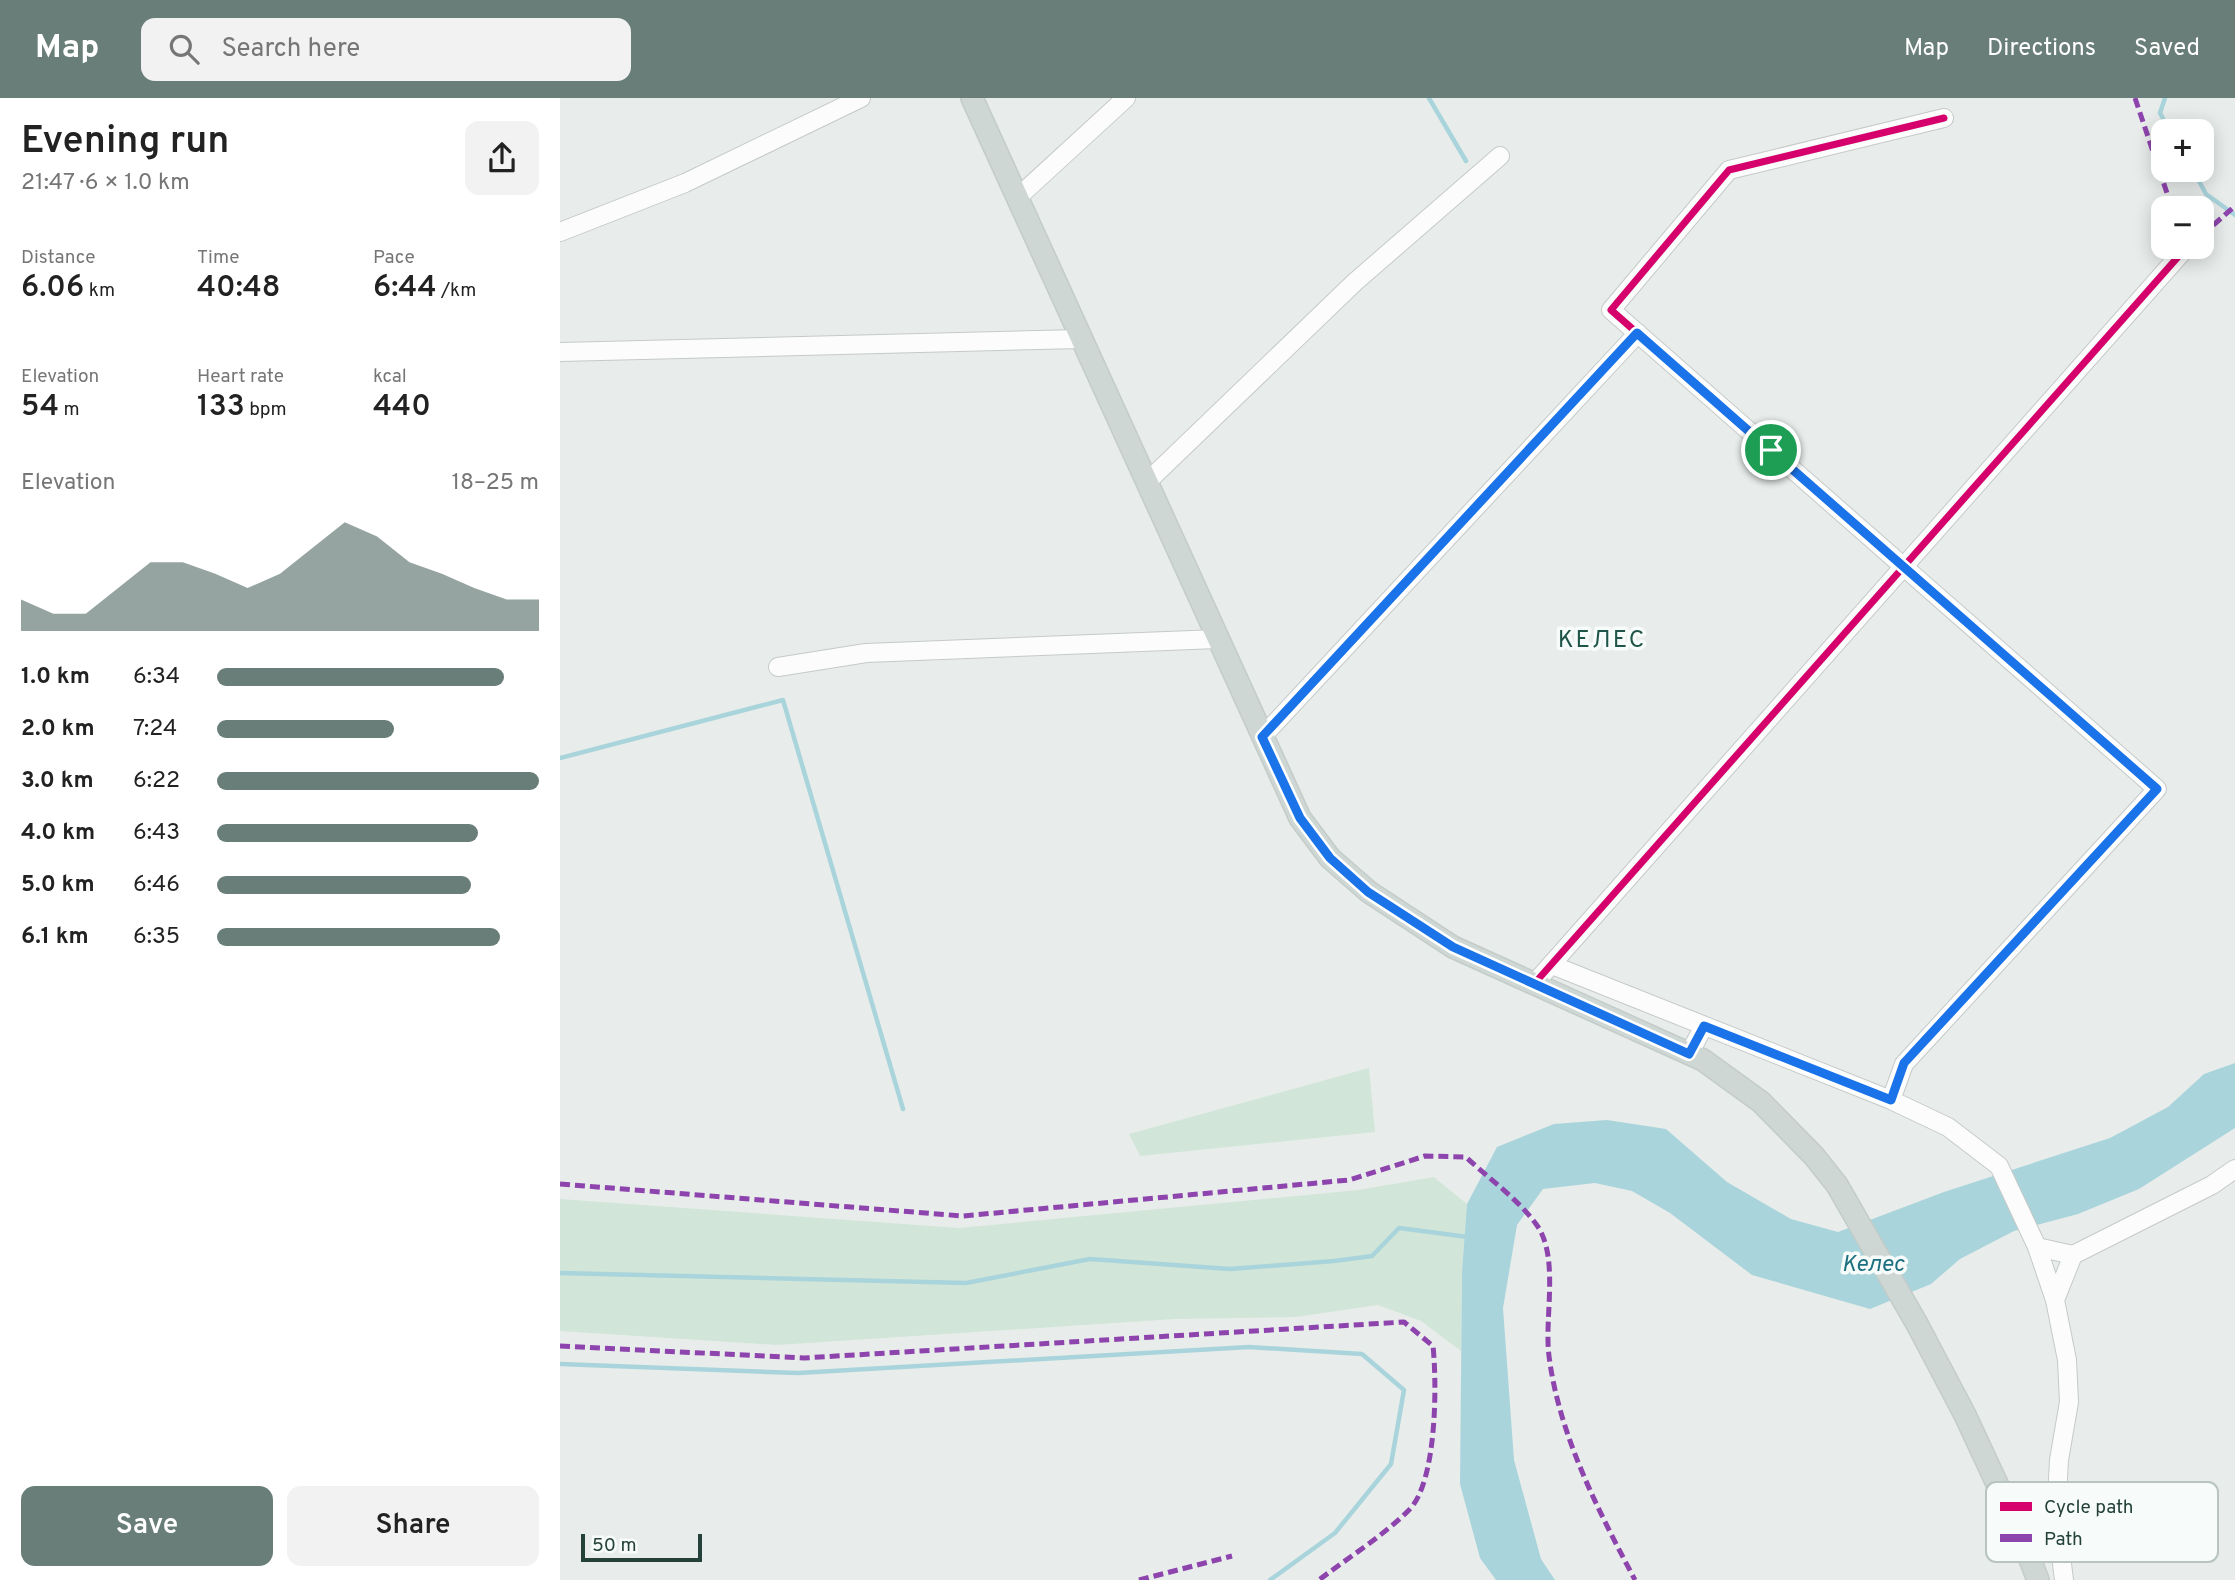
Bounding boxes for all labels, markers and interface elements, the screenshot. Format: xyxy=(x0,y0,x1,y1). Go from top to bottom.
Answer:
search box xyxy=(141,18,631,81)
text: Map xyxy=(35,28,99,70)
icon: search xyxy=(165,30,203,68)
text: Search here xyxy=(221,33,360,66)
text: Map xyxy=(1904,34,1949,64)
text: Directions xyxy=(1987,34,2096,64)
text: Saved xyxy=(2134,34,2200,64)
text: Evening run xyxy=(21,118,229,167)
map controls xyxy=(2151,119,2214,259)
button: + xyxy=(2151,119,2214,182)
button: share xyxy=(465,121,539,195)
text: 21:47 · 6 × 1.0 km xyxy=(21,169,190,198)
button: − xyxy=(2151,196,2214,259)
text: Distance xyxy=(21,246,96,270)
text: Time xyxy=(197,246,240,270)
text: Pace xyxy=(373,246,415,270)
text: 6.06 xyxy=(21,270,84,307)
text: 40:48 xyxy=(197,270,281,307)
text: 6:44 xyxy=(373,270,437,307)
text: km xyxy=(84,279,115,303)
text: /km xyxy=(437,279,476,303)
text: Elevation xyxy=(21,365,99,389)
text: Heart rate xyxy=(197,365,284,389)
text: kcal xyxy=(373,365,407,389)
text: 54 xyxy=(21,389,59,426)
text: 133 xyxy=(197,389,245,426)
text: 440 xyxy=(373,389,431,426)
text: m xyxy=(59,398,80,422)
text: bpm xyxy=(245,398,287,422)
pin xyxy=(1741,420,1801,480)
icon: arrive xyxy=(1752,431,1790,469)
text: Elevation xyxy=(21,469,116,498)
text: 18–25 m xyxy=(452,469,539,498)
district label: КЕЛЕС xyxy=(1558,626,1646,656)
text: 1.0 km xyxy=(21,663,90,692)
text: 6:34 xyxy=(133,663,180,692)
text: 2.0 km xyxy=(21,715,95,744)
text: 7:24 xyxy=(133,715,177,744)
text: 3.0 km xyxy=(21,767,94,796)
text: 6:22 xyxy=(133,767,180,796)
text: 4.0 km xyxy=(21,819,95,848)
text: 6:43 xyxy=(133,819,180,848)
text: 5.0 km xyxy=(21,871,95,900)
text: 6:46 xyxy=(133,871,180,900)
text: 6.1 km xyxy=(21,923,89,952)
text: 6:35 xyxy=(133,923,180,952)
water label: Келес xyxy=(1842,1251,1905,1280)
legend xyxy=(1986,1482,2218,1562)
button: Save xyxy=(21,1486,273,1566)
button: Share xyxy=(287,1486,539,1566)
text: Cycle path xyxy=(2044,1496,2133,1520)
text: Path xyxy=(2044,1528,2083,1552)
scale bar xyxy=(581,1531,702,1563)
text: 50 m xyxy=(592,1534,637,1558)

